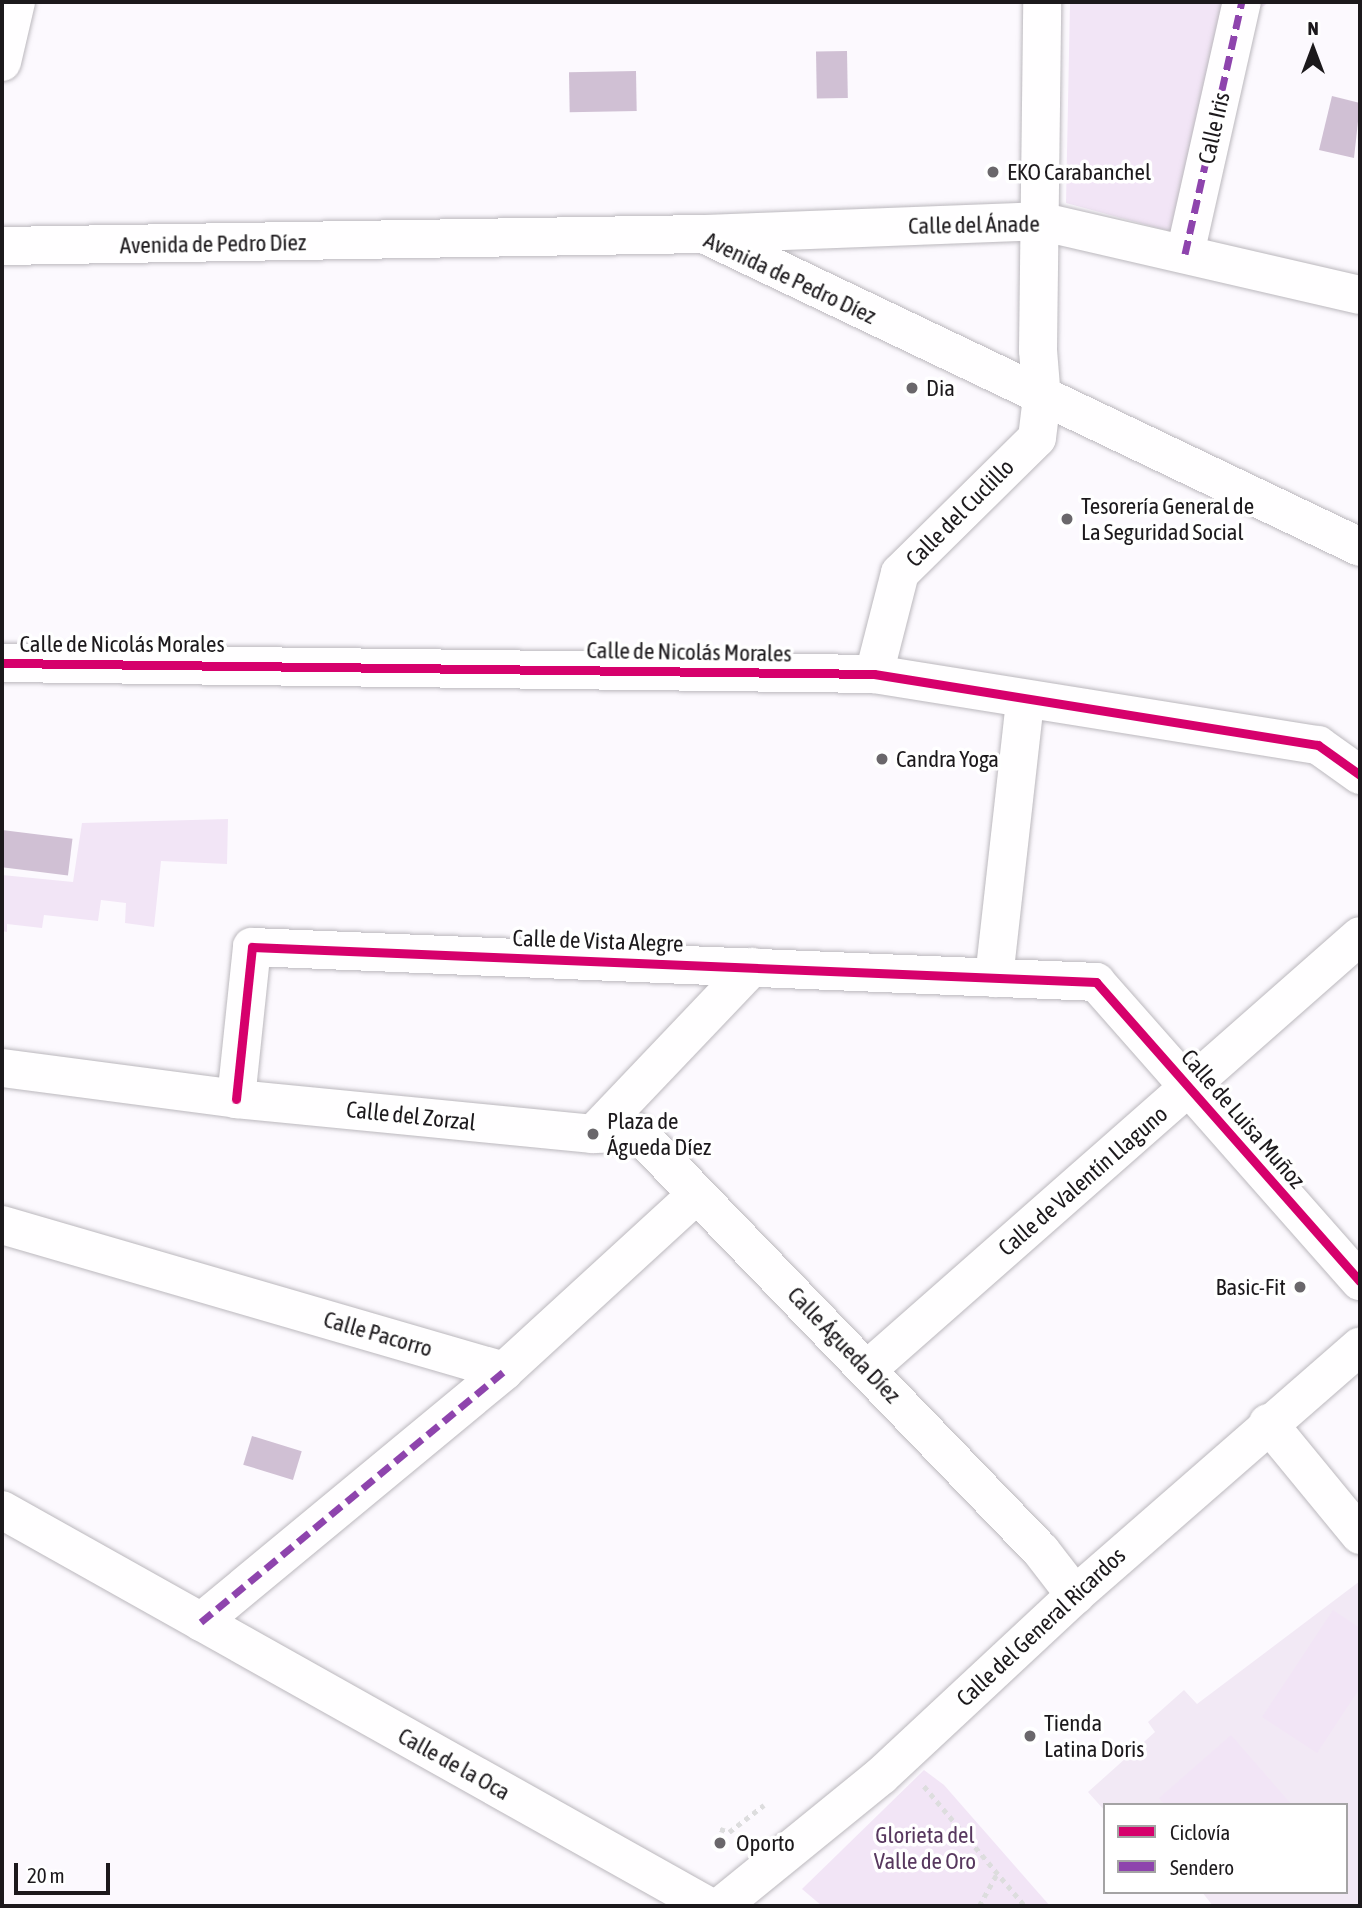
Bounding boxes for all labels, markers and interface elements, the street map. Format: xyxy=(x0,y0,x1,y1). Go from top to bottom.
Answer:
north arrow xyxy=(1278,14,1348,84)
text: N xyxy=(1307,17,1319,39)
street label: Calle Iris xyxy=(1192,89,1236,167)
place label: EKO Carabanchel xyxy=(1007,158,1151,186)
marker: EKO Carabanchel xyxy=(985,164,1001,180)
street label: Calle del Ánade xyxy=(908,210,1040,240)
street label: Avenida de Pedro Díez xyxy=(700,226,880,330)
street label: Avenida de Pedro Díez xyxy=(119,229,307,259)
place label: Dia xyxy=(926,374,955,402)
marker: Dia xyxy=(904,380,920,396)
street label: Calle del Cuclillo xyxy=(900,453,1020,573)
place label: Tesorería General de La Seguridad Social xyxy=(1081,492,1254,546)
marker: Tesorería General de La Seguridad Social xyxy=(1059,511,1075,527)
street label: Calle de Nicolás Morales xyxy=(20,630,224,658)
street label: Calle de Nicolás Morales xyxy=(586,636,792,668)
place label: Candra Yoga xyxy=(896,745,999,773)
marker: Candra Yoga xyxy=(874,751,890,767)
street label: Calle de Vista Alegre xyxy=(512,924,684,958)
street label: Calle de Luisa Muñoz xyxy=(1175,1044,1311,1194)
street label: Calle del Zorzal xyxy=(345,1095,477,1137)
street label: Calle de Valentín Llaguno xyxy=(993,1100,1173,1262)
place label: Plaza de Águeda Díez xyxy=(607,1107,711,1161)
marker: Plaza de Águeda Díez xyxy=(585,1126,601,1142)
place label: Basic-Fit xyxy=(1216,1273,1286,1301)
marker: Basic-Fit xyxy=(1292,1279,1308,1295)
street label: Calle Águeda Díez xyxy=(782,1281,906,1409)
street label: Calle Pacorro xyxy=(320,1305,436,1363)
street label: Calle del General Ricardos xyxy=(951,1542,1131,1712)
place label: Tienda Latina Doris xyxy=(1044,1709,1144,1763)
street label: Calle de la Oca xyxy=(393,1722,515,1806)
marker: Tienda Latina Doris xyxy=(1022,1728,1038,1744)
legend xyxy=(1103,1803,1348,1894)
text: Ciclovía xyxy=(1170,1820,1230,1844)
park label: Glorieta del Valle de Oro xyxy=(874,1821,976,1875)
place label: Oporto xyxy=(736,1829,795,1857)
marker: Oporto xyxy=(710,1833,730,1853)
scale bar xyxy=(18,1848,114,1892)
text: Sendero xyxy=(1170,1855,1234,1879)
text: 20 m xyxy=(27,1863,65,1887)

